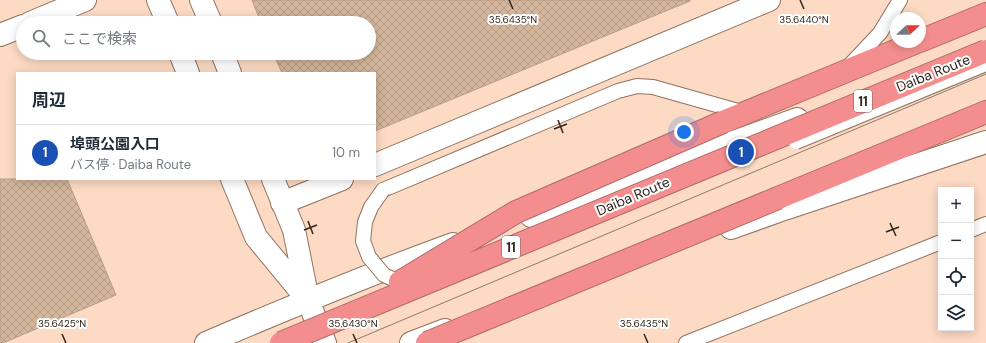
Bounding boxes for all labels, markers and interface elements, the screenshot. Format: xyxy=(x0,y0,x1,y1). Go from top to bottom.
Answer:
north arrow xyxy=(890,12,926,48)
text: 35.6435°N xyxy=(489,13,537,26)
text: 35.6440°N xyxy=(779,13,829,26)
search box xyxy=(16,16,376,60)
icon: search xyxy=(30,27,52,49)
text: ここで検索 xyxy=(62,29,137,49)
street label: Daiba Route xyxy=(893,50,973,96)
text: 周辺 xyxy=(32,89,66,111)
road number: 11 xyxy=(854,90,872,112)
your location xyxy=(674,122,694,142)
text: 埠頭公園入口 xyxy=(70,134,160,154)
pin: 1 xyxy=(728,137,754,167)
text: 1 xyxy=(43,144,47,161)
text: 10 m xyxy=(332,144,360,161)
text: バス停 · Daiba Route xyxy=(70,156,191,173)
street label: Daiba Route xyxy=(593,172,673,220)
map controls xyxy=(938,187,974,331)
button: + xyxy=(938,187,974,223)
button: − xyxy=(938,223,974,259)
road number: 11 xyxy=(502,236,520,258)
button: locate xyxy=(938,259,974,295)
button: layers xyxy=(938,295,974,331)
text: 35.6425°N xyxy=(38,317,86,330)
text: 35.6430°N xyxy=(328,317,378,330)
text: 35.6435°N xyxy=(620,317,668,330)

